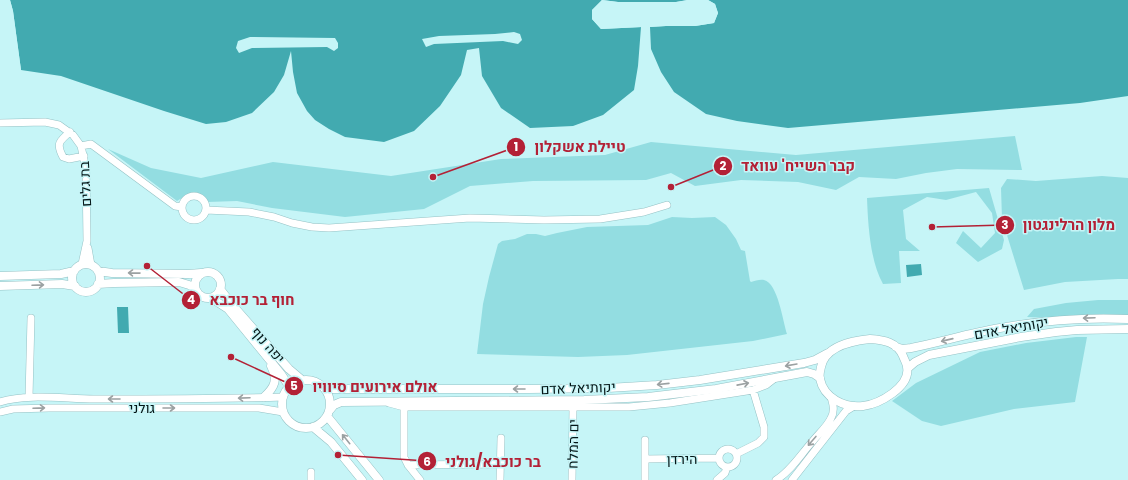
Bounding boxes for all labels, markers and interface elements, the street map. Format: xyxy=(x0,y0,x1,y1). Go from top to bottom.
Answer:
callout: טיילת אשקלון xyxy=(506,133,633,160)
text: טיילת אשקלון xyxy=(534,136,626,157)
text: 1 xyxy=(514,138,518,155)
callout: קבר השייח' עוואד xyxy=(713,153,863,180)
text: קבר השייח' עוואד xyxy=(741,155,855,176)
text: 2 xyxy=(720,157,727,174)
street label: בת גלים xyxy=(74,160,96,207)
callout: מלון הרלינגטון xyxy=(995,211,1123,238)
text: מלון הרלינגטון xyxy=(1023,214,1115,235)
text: 3 xyxy=(1001,216,1009,233)
one-way arrow xyxy=(128,269,141,277)
one-way arrow xyxy=(31,281,44,288)
callout: חוף בר כוכבא xyxy=(181,286,302,313)
text: חוף בר כוכבא xyxy=(209,289,295,310)
text: 4 xyxy=(187,291,195,308)
street label: יקותיאל אדם xyxy=(972,312,1050,344)
one-way arrow xyxy=(1083,315,1096,322)
street label: יפה נוף xyxy=(247,322,289,368)
one-way arrow xyxy=(941,337,954,344)
one-way arrow xyxy=(785,361,798,369)
callout: אולם אירועים סיוויו xyxy=(284,373,445,400)
text: אולם אירועים סיוויו xyxy=(312,376,438,397)
text: 5 xyxy=(290,377,298,394)
street label: יקותיאל אדם xyxy=(540,377,616,399)
one-way arrow xyxy=(657,380,670,388)
one-way arrow xyxy=(736,380,749,388)
one-way arrow xyxy=(513,385,526,393)
one-way arrow xyxy=(108,395,121,403)
one-way arrow xyxy=(238,395,251,402)
street label: גולני xyxy=(129,398,155,418)
one-way arrow xyxy=(32,404,45,412)
one-way arrow xyxy=(162,404,175,412)
street label: ים המלח xyxy=(563,419,583,469)
one-way arrow xyxy=(341,433,350,444)
one-way arrow xyxy=(808,436,817,446)
callout: בר כוכבא/גולני xyxy=(417,448,549,475)
street label: הירדן xyxy=(666,449,698,469)
text: בר כוכבא/גולני xyxy=(445,451,541,472)
text: 6 xyxy=(423,453,431,470)

